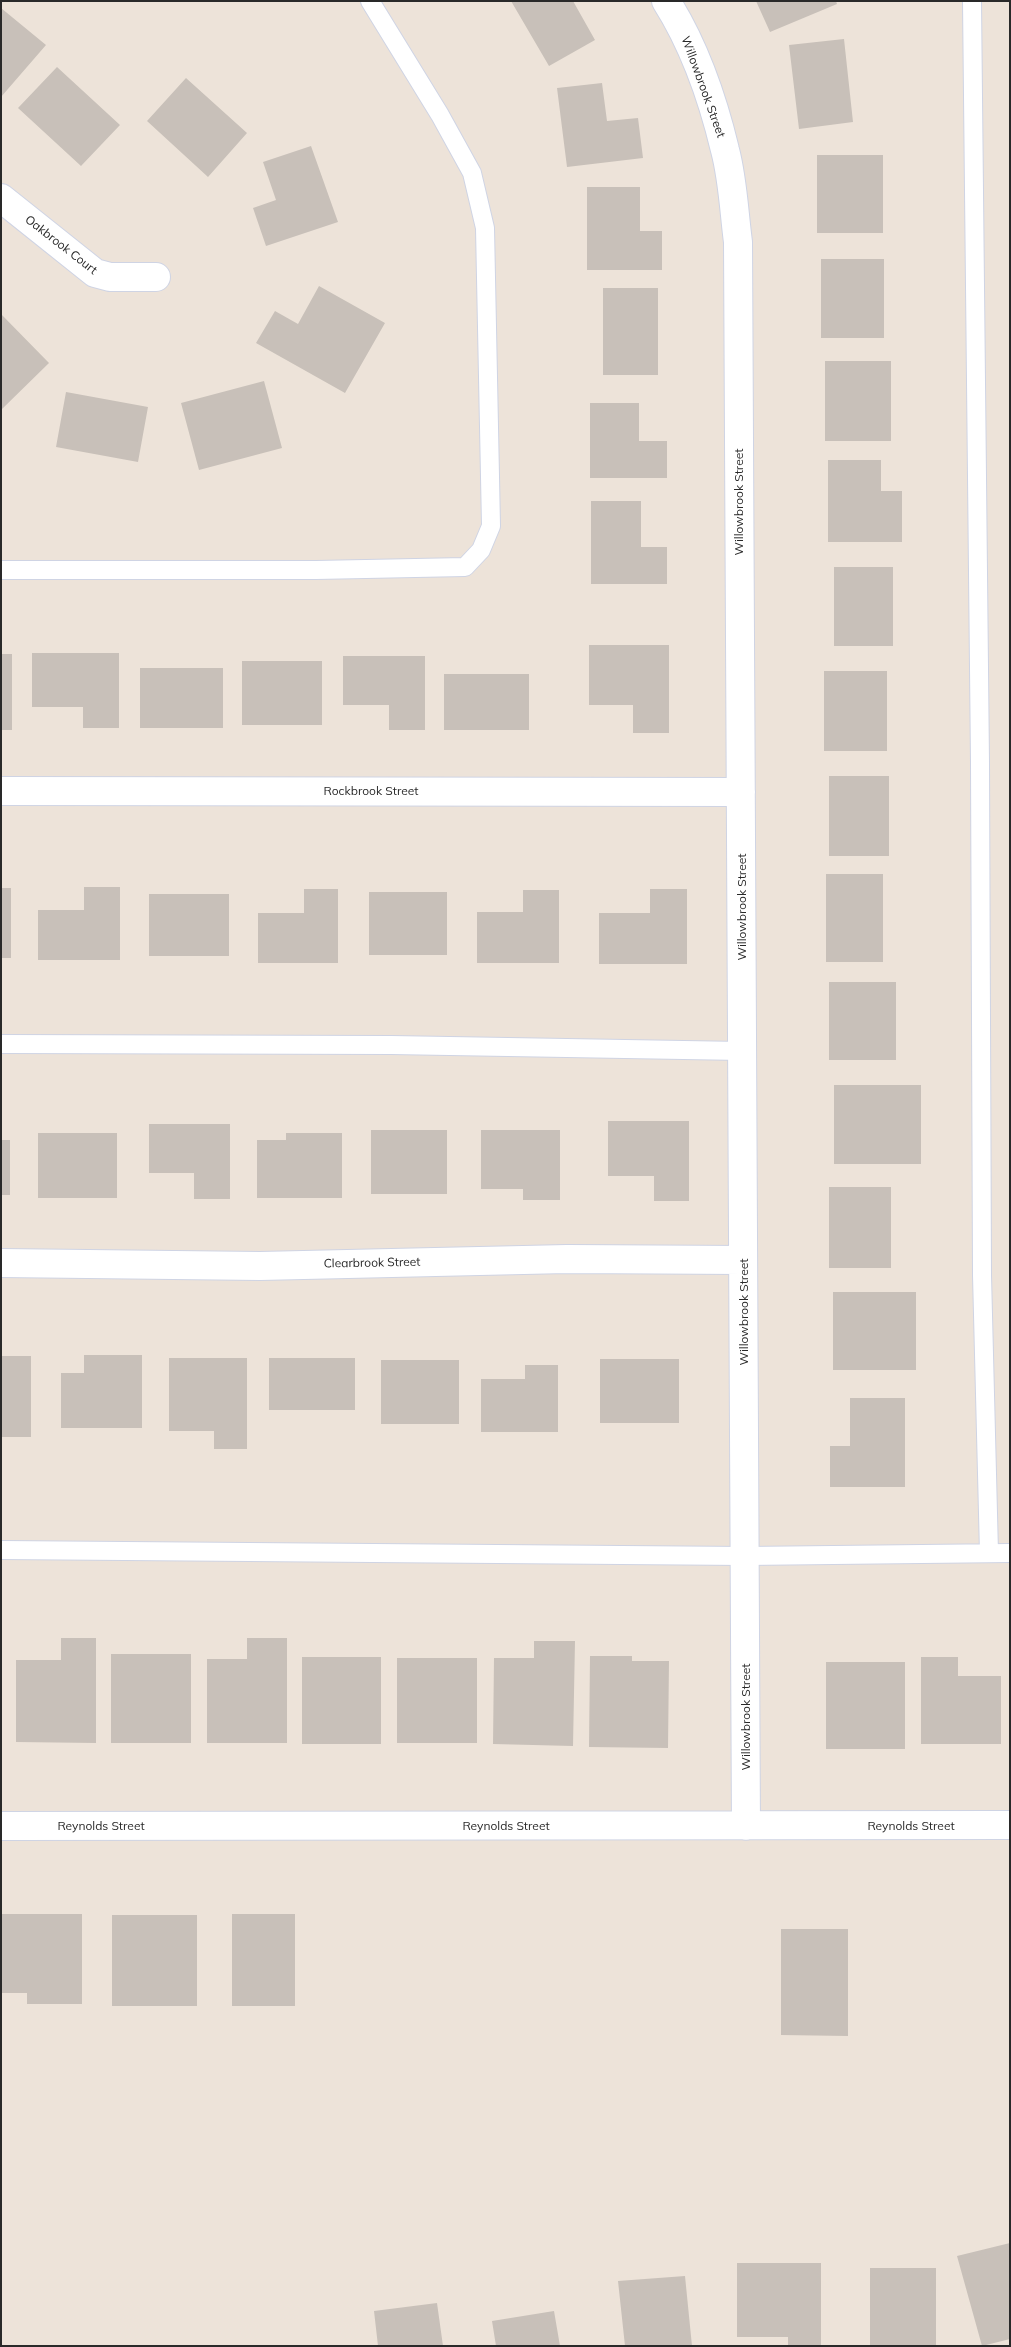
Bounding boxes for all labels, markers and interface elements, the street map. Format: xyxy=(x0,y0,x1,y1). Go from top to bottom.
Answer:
street label: Willowbrook Street xyxy=(678,34,728,140)
street label: Oakbrook Court xyxy=(22,212,100,278)
street label: Willowbrook Street xyxy=(732,449,746,555)
street label: Rockbrook Street xyxy=(324,784,418,798)
street label: Willowbrook Street xyxy=(735,854,749,960)
street label: Clearbrook Street xyxy=(323,1255,421,1271)
street label: Willowbrook Street xyxy=(737,1259,751,1365)
street label: Willowbrook Street xyxy=(739,1664,753,1770)
street label: Reynolds Street xyxy=(57,1819,145,1833)
street label: Reynolds Street xyxy=(462,1819,550,1833)
street label: Reynolds Street xyxy=(867,1819,955,1833)

